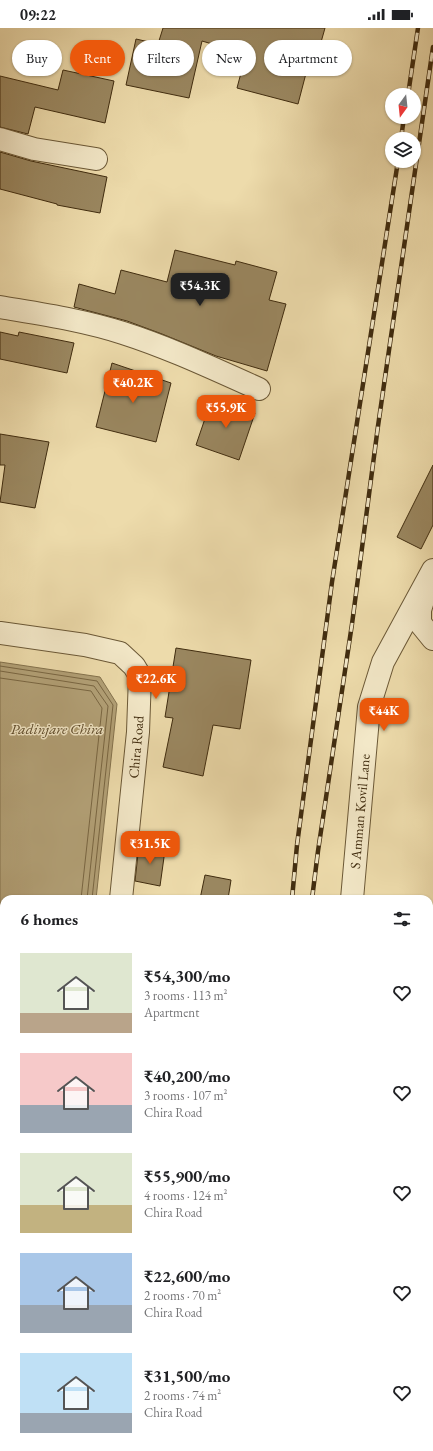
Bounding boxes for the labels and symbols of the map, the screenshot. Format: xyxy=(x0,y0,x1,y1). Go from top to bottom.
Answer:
north arrow xyxy=(385,88,421,124)
pin: ₹54.3K xyxy=(167,273,233,307)
pin: ₹40.2K xyxy=(100,370,166,404)
pin: ₹55.9K xyxy=(193,395,259,429)
pin: ₹22.6K xyxy=(123,666,189,700)
pin: ₹44K xyxy=(360,698,408,732)
street label: Chira Road xyxy=(124,714,148,779)
water label: Padinjare Chira xyxy=(11,719,103,738)
street label: S Amman Kovil Lane xyxy=(346,753,374,870)
pin: ₹31.5K xyxy=(117,831,183,865)

